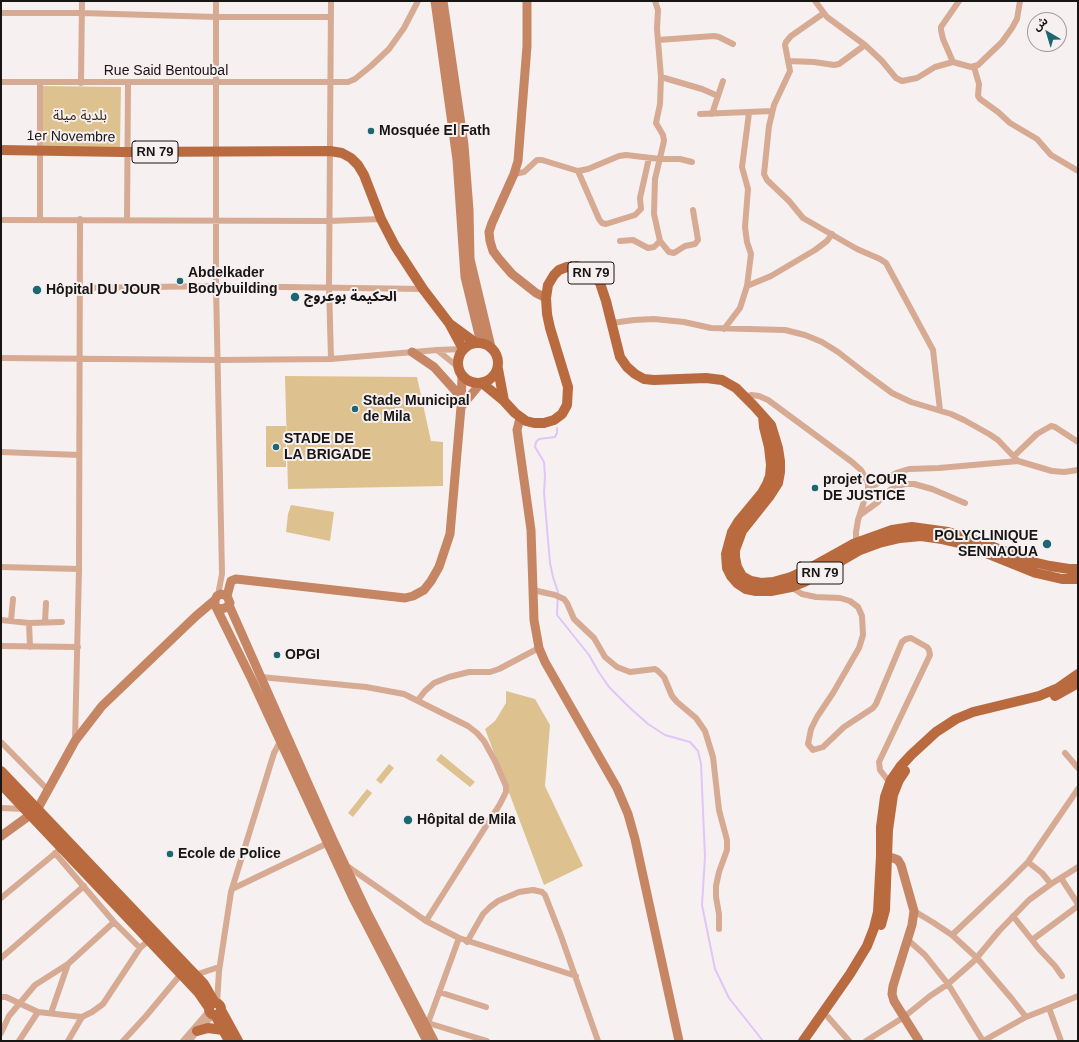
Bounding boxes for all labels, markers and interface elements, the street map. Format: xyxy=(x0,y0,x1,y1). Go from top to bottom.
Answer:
north arrow xyxy=(1027,12,1067,52)
text: ش xyxy=(1031,14,1050,33)
street label: Rue Said Bentoubal xyxy=(104,63,228,79)
park label: بلدية ميلة xyxy=(53,108,107,124)
place label: Mosquée El Fath xyxy=(379,123,490,139)
marker: Mosquée El Fath xyxy=(366,126,376,136)
street label: 1er Novembre xyxy=(27,128,115,146)
road number: RN 79 xyxy=(132,141,178,163)
road number: RN 79 xyxy=(568,262,614,284)
place label: Abdelkader Bodybuilding xyxy=(188,265,277,298)
marker: Abdelkader Bodybuilding xyxy=(175,276,185,286)
place label: Hôpital DU JOUR xyxy=(46,282,160,298)
marker: Hôpital DU JOUR xyxy=(31,284,43,296)
place label: الحكيمة بوعروج xyxy=(304,289,397,305)
marker: الحكيمة بوعروج xyxy=(289,291,301,303)
place label: Stade Municipal de Mila xyxy=(363,393,470,426)
marker: Stade Municipal de Mila xyxy=(350,404,360,414)
place label: STADE DE LA BRIGADE xyxy=(284,431,371,464)
marker: STADE DE LA BRIGADE xyxy=(271,442,281,452)
place label: projet COUR DE JUSTICE xyxy=(823,472,907,504)
marker: projet COUR DE JUSTICE xyxy=(810,483,820,493)
place label: POLYCLINIQUE SENNAOUA xyxy=(934,528,1038,560)
marker: POLYCLINIQUE SENNAOUA xyxy=(1041,538,1053,550)
road number: RN 79 xyxy=(797,562,843,584)
place label: OPGI xyxy=(285,647,320,663)
marker: OPGI xyxy=(272,650,282,660)
place label: Hôpital de Mila xyxy=(417,812,516,828)
marker: Hôpital de Mila xyxy=(402,814,414,826)
place label: Ecole de Police xyxy=(178,846,281,862)
marker: Ecole de Police xyxy=(165,849,175,859)

